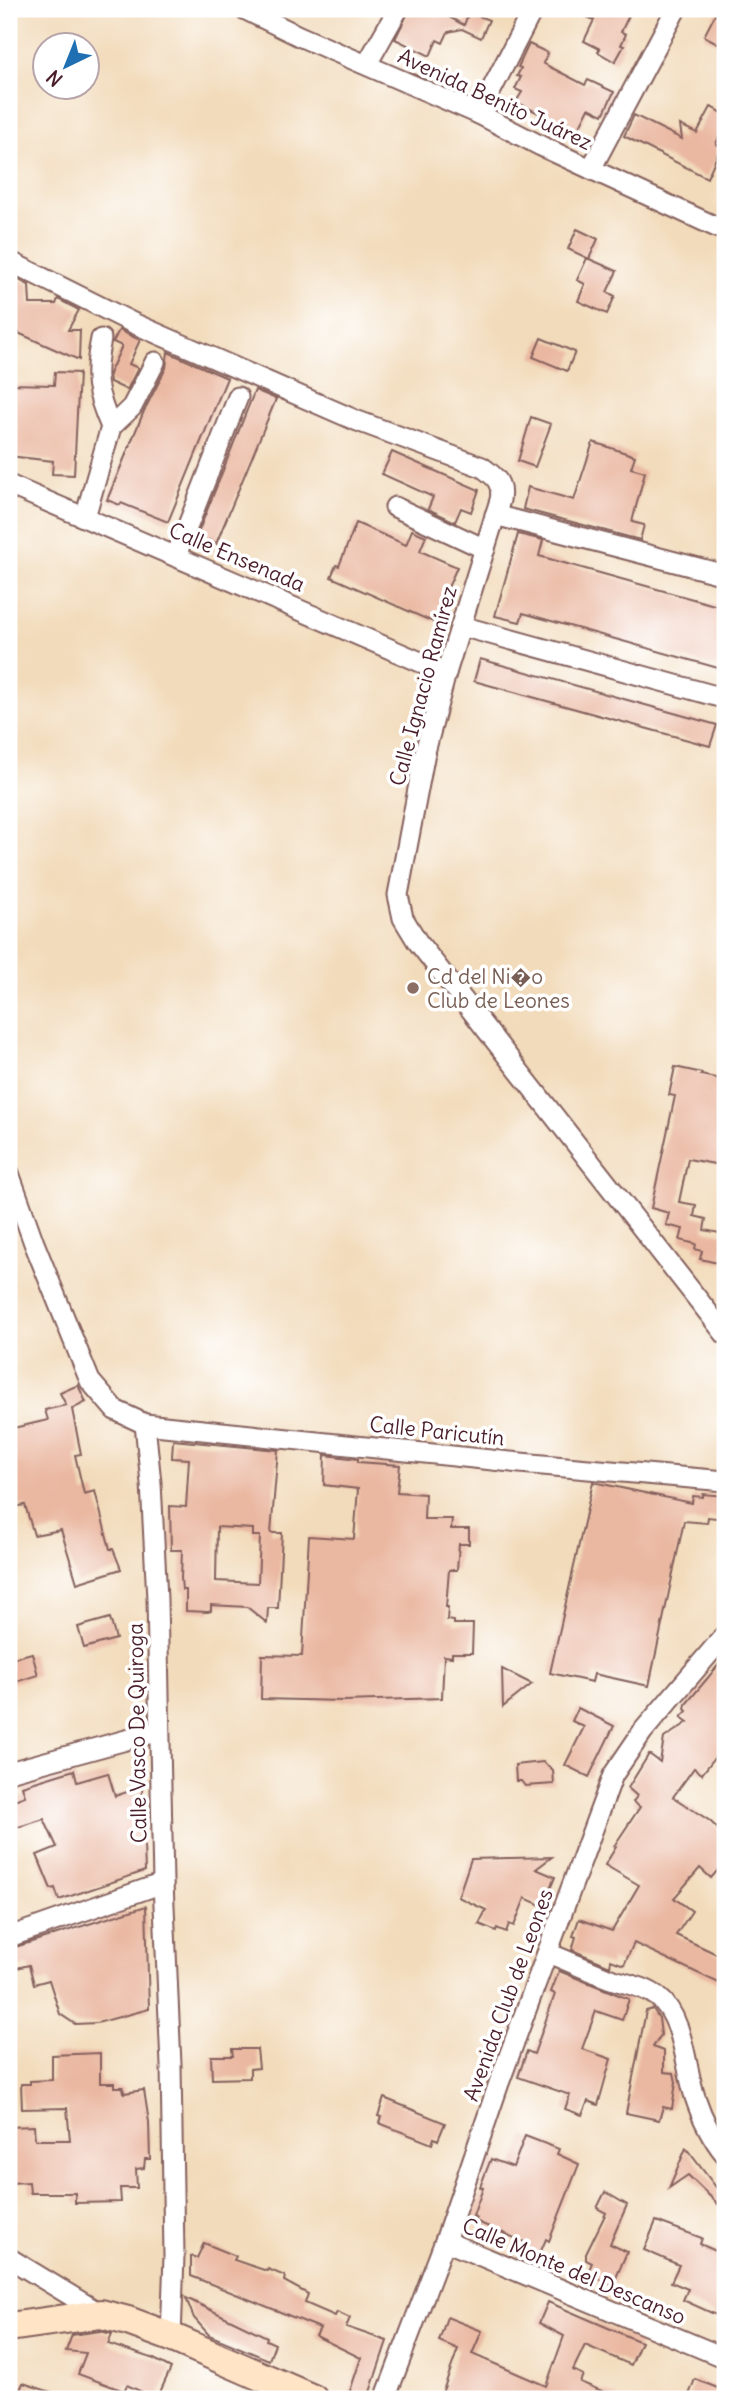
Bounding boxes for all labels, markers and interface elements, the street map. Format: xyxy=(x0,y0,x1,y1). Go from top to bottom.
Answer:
north arrow xyxy=(32,32,102,102)
street label: Avenida Benito Juárez xyxy=(394,42,596,156)
text: N xyxy=(41,65,67,92)
street label: Calle Ensenada xyxy=(165,516,309,598)
street label: Calle Ignacio Ramírez xyxy=(383,583,463,789)
place label: Cd del Ni�o Club de Leones xyxy=(427,963,570,1014)
marker: Cd del Ni�o Club de Leones xyxy=(405,980,421,996)
street label: Calle Paricutín xyxy=(368,1410,506,1452)
street label: Calle Vasco De Quiroga xyxy=(122,1623,152,1843)
street label: Avenida Club de Leones xyxy=(457,1885,559,2105)
street label: Calle Monte del Descanso xyxy=(458,2212,690,2330)

